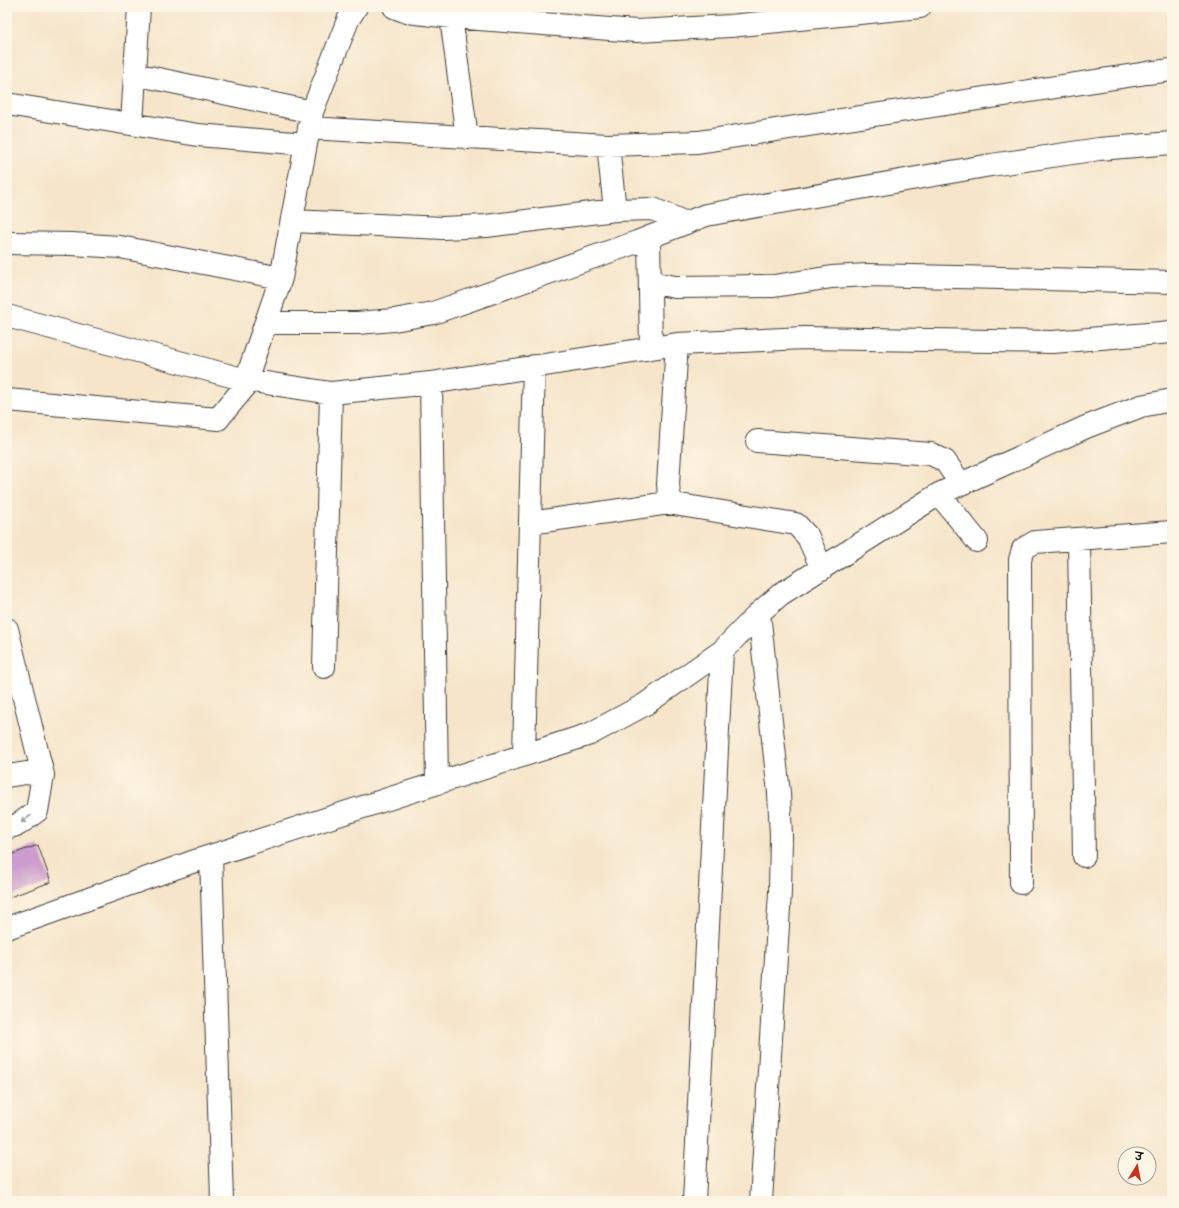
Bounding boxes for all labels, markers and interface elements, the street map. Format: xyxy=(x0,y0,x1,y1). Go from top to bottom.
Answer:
one-way arrow xyxy=(21,815,32,823)
north arrow xyxy=(1117,1146,1157,1186)
text: उ xyxy=(1133,1148,1145,1165)

